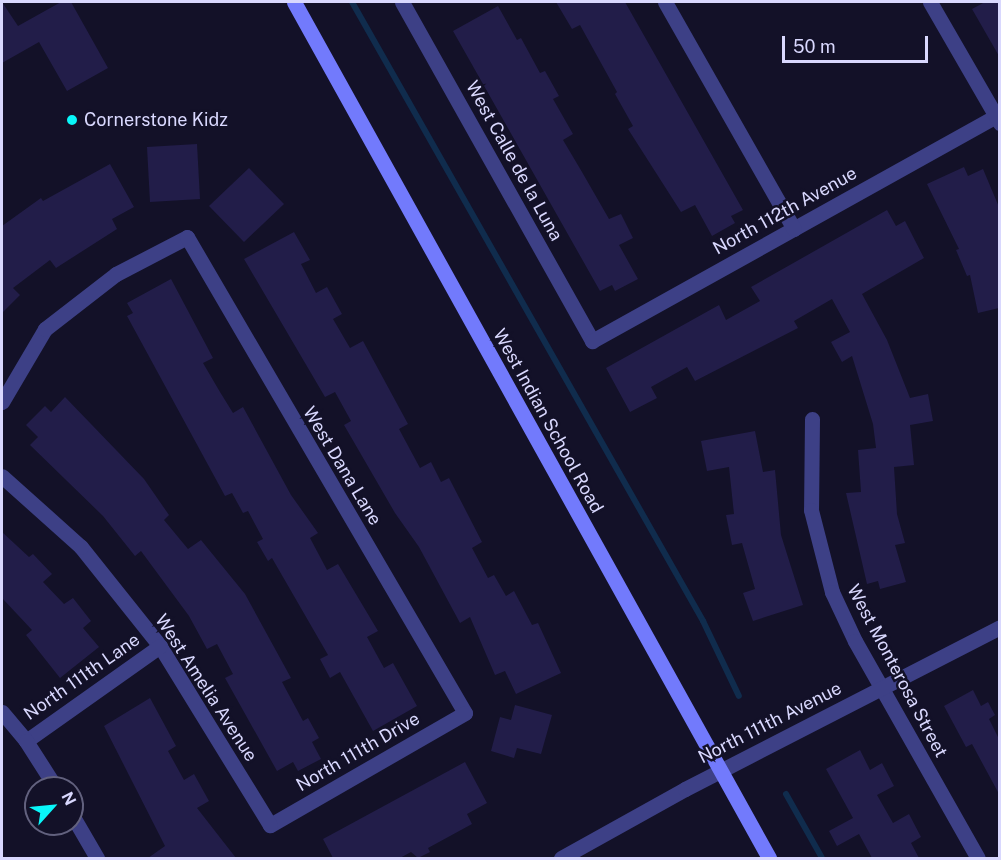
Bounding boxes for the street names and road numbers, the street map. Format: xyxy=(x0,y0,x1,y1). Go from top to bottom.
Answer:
street label: West Calle de la Luna xyxy=(461,77,567,245)
street label: North 112th Avenue xyxy=(709,163,861,259)
street label: West Indian School Road xyxy=(488,325,608,517)
street label: West Dana Lane xyxy=(298,403,386,529)
street label: West Monterosa Street xyxy=(842,581,952,761)
street label: West Amelia Avenue xyxy=(150,610,262,766)
street label: North 111th Lane xyxy=(20,629,144,725)
street label: North 111th Avenue xyxy=(695,678,845,768)
street label: North 111th Drive xyxy=(292,708,424,796)

